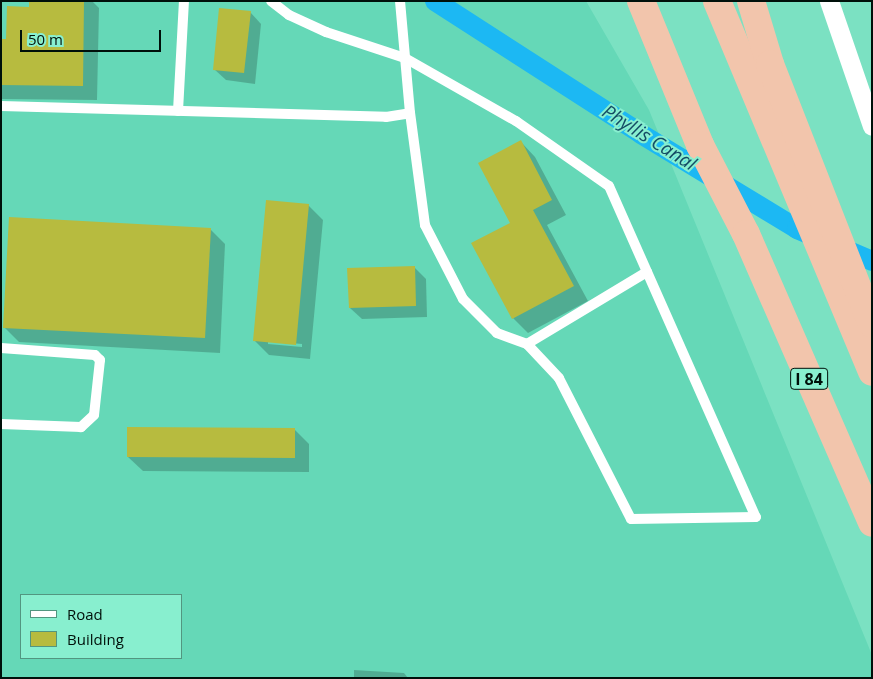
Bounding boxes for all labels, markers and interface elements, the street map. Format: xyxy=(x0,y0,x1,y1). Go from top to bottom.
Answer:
scale bar xyxy=(22,20,164,52)
text: 50 m xyxy=(28,29,63,49)
water label: Phyllis Canal xyxy=(598,100,700,176)
road number: I 84 xyxy=(789,366,829,392)
legend xyxy=(20,594,182,659)
text: Road xyxy=(67,604,103,624)
text: Building xyxy=(67,629,124,649)

